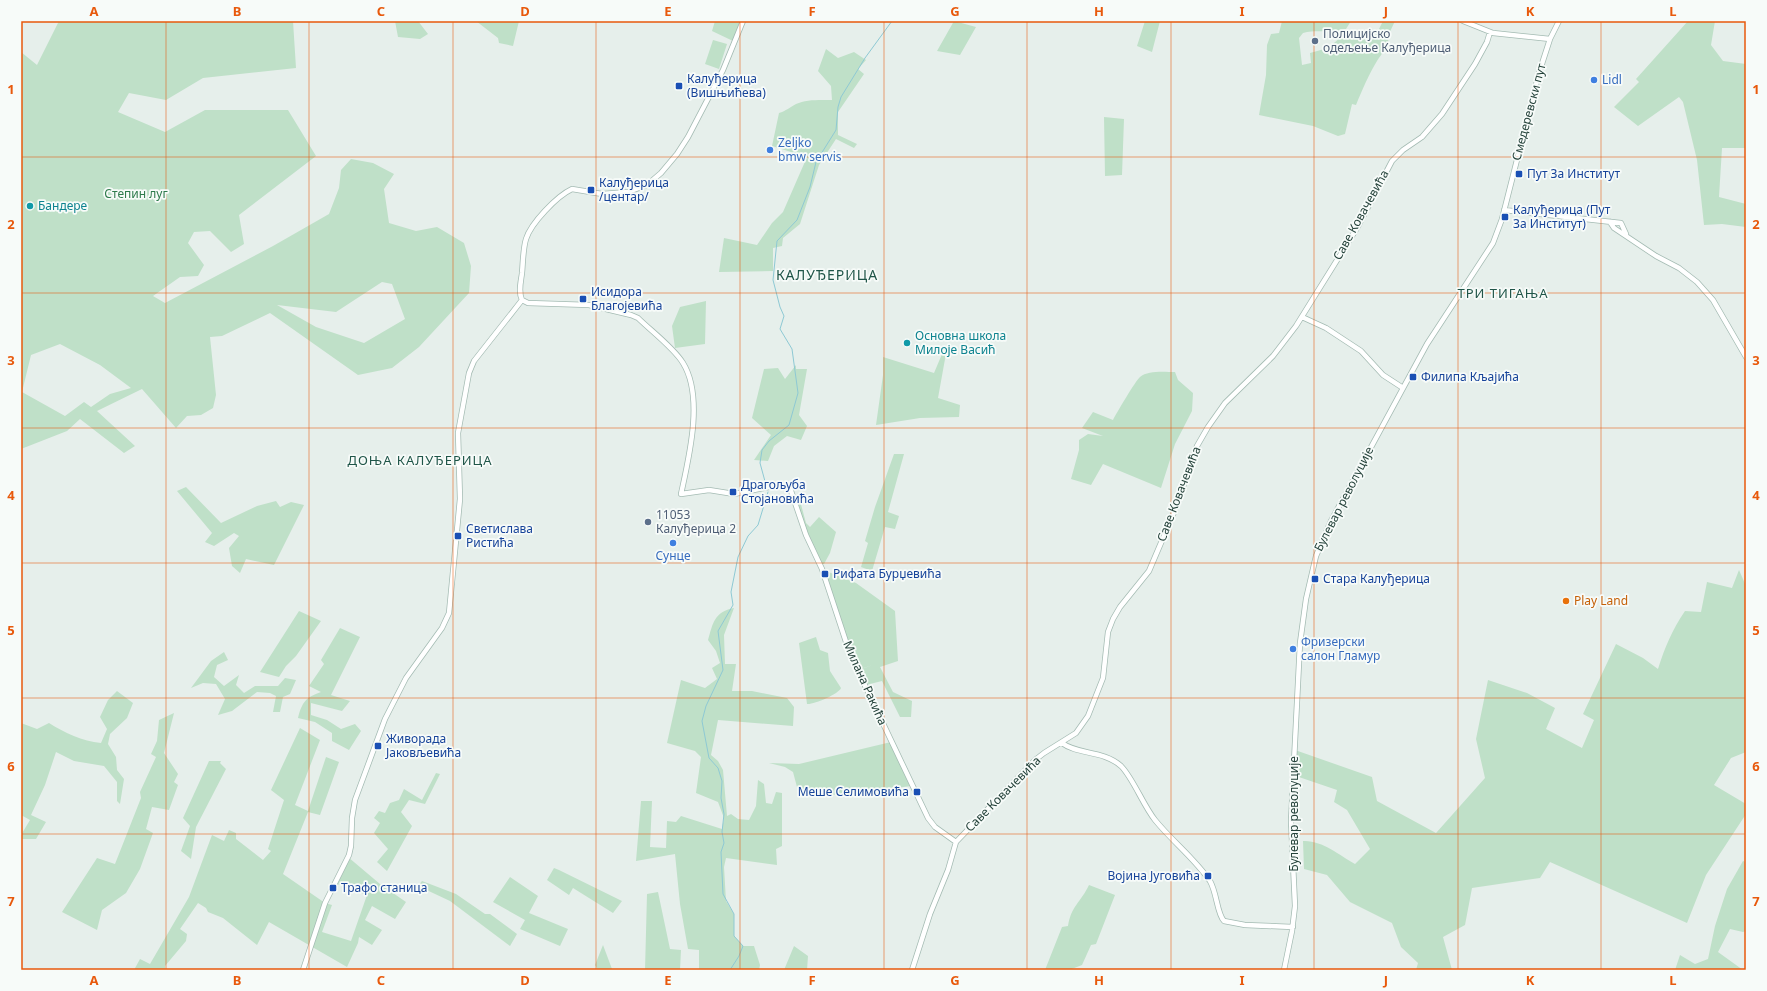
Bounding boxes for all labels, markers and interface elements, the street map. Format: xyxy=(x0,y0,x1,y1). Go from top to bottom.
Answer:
text: A xyxy=(90,2,99,20)
text: B xyxy=(233,2,241,20)
text: C xyxy=(377,2,385,20)
text: D xyxy=(520,2,530,20)
text: E xyxy=(664,2,672,20)
text: F xyxy=(808,2,816,20)
text: G xyxy=(950,2,960,20)
text: H xyxy=(1094,2,1104,20)
text: I xyxy=(1239,2,1245,20)
text: J xyxy=(1383,2,1388,20)
text: K xyxy=(1526,2,1535,20)
text: L xyxy=(1669,2,1677,20)
place label: Полицијско одељење Калуђерица xyxy=(1323,25,1451,56)
marker: Полицијско одељење Калуђерица xyxy=(1310,36,1320,46)
street label: Смедеревски пут xyxy=(1507,61,1550,162)
place label: Калуђерица (Вишњићева) xyxy=(687,70,766,101)
place label: Lidl xyxy=(1602,71,1622,88)
marker: Lidl xyxy=(1589,75,1599,85)
text: 1 xyxy=(7,80,15,98)
text: 1 xyxy=(1752,80,1760,98)
marker: Калуђерица (Вишњићева) xyxy=(674,81,684,91)
place label: Zeljko bmw servis xyxy=(778,134,842,165)
marker: Zeljko bmw servis xyxy=(765,145,775,155)
place label: Пут За Институт xyxy=(1527,165,1620,182)
street label: Саве Ковачевића xyxy=(1329,167,1392,263)
marker: Пут За Институт xyxy=(1514,169,1524,179)
place label: Калуђерица /центар/ xyxy=(599,174,669,205)
park label: Степин луг xyxy=(104,185,168,202)
marker: Калуђерица /центар/ xyxy=(586,185,596,195)
place label: Бандере xyxy=(38,197,88,214)
marker: Бандере xyxy=(25,201,35,211)
place label: Калуђерица (Пут За Институт) xyxy=(1513,201,1611,232)
marker: Калуђерица (Пут За Институт) xyxy=(1500,212,1510,222)
text: 2 xyxy=(7,215,15,233)
text: 2 xyxy=(1752,215,1760,233)
district label: КАЛУЂЕРИЦА xyxy=(776,265,878,284)
place label: Исидора Благојевића xyxy=(591,283,662,314)
district label: ТРИ ТИГАЊА xyxy=(1457,284,1549,302)
marker: Исидора Благојевића xyxy=(578,294,588,304)
place label: Основна школа Милоје Васић xyxy=(915,327,1006,358)
marker: Основна школа Милоје Васић xyxy=(902,338,912,348)
text: 3 xyxy=(7,351,15,369)
text: 3 xyxy=(1752,351,1760,369)
place label: Филипа Кљајића xyxy=(1421,368,1519,385)
marker: Филипа Кљајића xyxy=(1408,372,1418,382)
street label: Булевар револуције xyxy=(1310,443,1378,554)
street label: Саве Ковачевића xyxy=(1153,444,1205,544)
district label: ДОЊА КАЛУЂЕРИЦА xyxy=(347,451,493,469)
place label: Драгољуба Стојановића xyxy=(741,476,814,507)
text: 4 xyxy=(7,486,15,504)
text: 4 xyxy=(1752,486,1760,504)
marker: Драгољуба Стојановића xyxy=(728,487,738,497)
place label: 11053 Калуђерица 2 xyxy=(656,506,736,537)
marker: 11053 Калуђерица 2 xyxy=(643,517,653,527)
place label: Светислава Ристића xyxy=(466,520,533,551)
marker: Светислава Ристића xyxy=(453,531,463,541)
marker: Сунце xyxy=(668,538,678,548)
place label: Сунце xyxy=(655,547,691,564)
place label: Рифата Бурџевића xyxy=(833,565,941,582)
marker: Рифата Бурџевића xyxy=(820,569,830,579)
place label: Стара Калуђерица xyxy=(1323,570,1430,587)
marker: Стара Калуђерица xyxy=(1310,574,1320,584)
place label: Play Land xyxy=(1574,592,1628,609)
marker: Play Land xyxy=(1561,596,1571,606)
text: 5 xyxy=(7,621,15,639)
text: 5 xyxy=(1752,621,1760,639)
place label: Фризерски салон Гламур xyxy=(1301,633,1380,664)
street label: Милана Ракића xyxy=(839,638,892,728)
marker: Фризерски салон Гламур xyxy=(1288,644,1298,654)
place label: Живорада Јаковљевића xyxy=(385,730,461,761)
marker: Живорада Јаковљевића xyxy=(373,741,383,751)
street label: Саве Ковачевића xyxy=(961,752,1044,835)
street label: Булевар револуције xyxy=(1285,756,1302,872)
text: 6 xyxy=(7,757,15,775)
text: 6 xyxy=(1752,757,1760,775)
place label: Меше Селимовића xyxy=(798,783,909,800)
marker: Меше Селимовића xyxy=(912,787,922,797)
place label: Војина Југовића xyxy=(1107,867,1200,884)
marker: Војина Југовића xyxy=(1203,871,1213,881)
place label: Трафо станица xyxy=(341,879,427,896)
marker: Трафо станица xyxy=(328,883,338,893)
text: 7 xyxy=(7,892,15,910)
text: 7 xyxy=(1752,892,1760,910)
text: A xyxy=(90,971,99,989)
text: B xyxy=(233,971,241,989)
text: C xyxy=(377,971,385,989)
text: D xyxy=(520,971,530,989)
text: E xyxy=(664,971,672,989)
text: F xyxy=(808,971,816,989)
text: G xyxy=(950,971,960,989)
text: H xyxy=(1094,971,1104,989)
text: I xyxy=(1239,971,1245,989)
text: J xyxy=(1383,971,1388,989)
text: K xyxy=(1526,971,1535,989)
text: L xyxy=(1669,971,1677,989)

